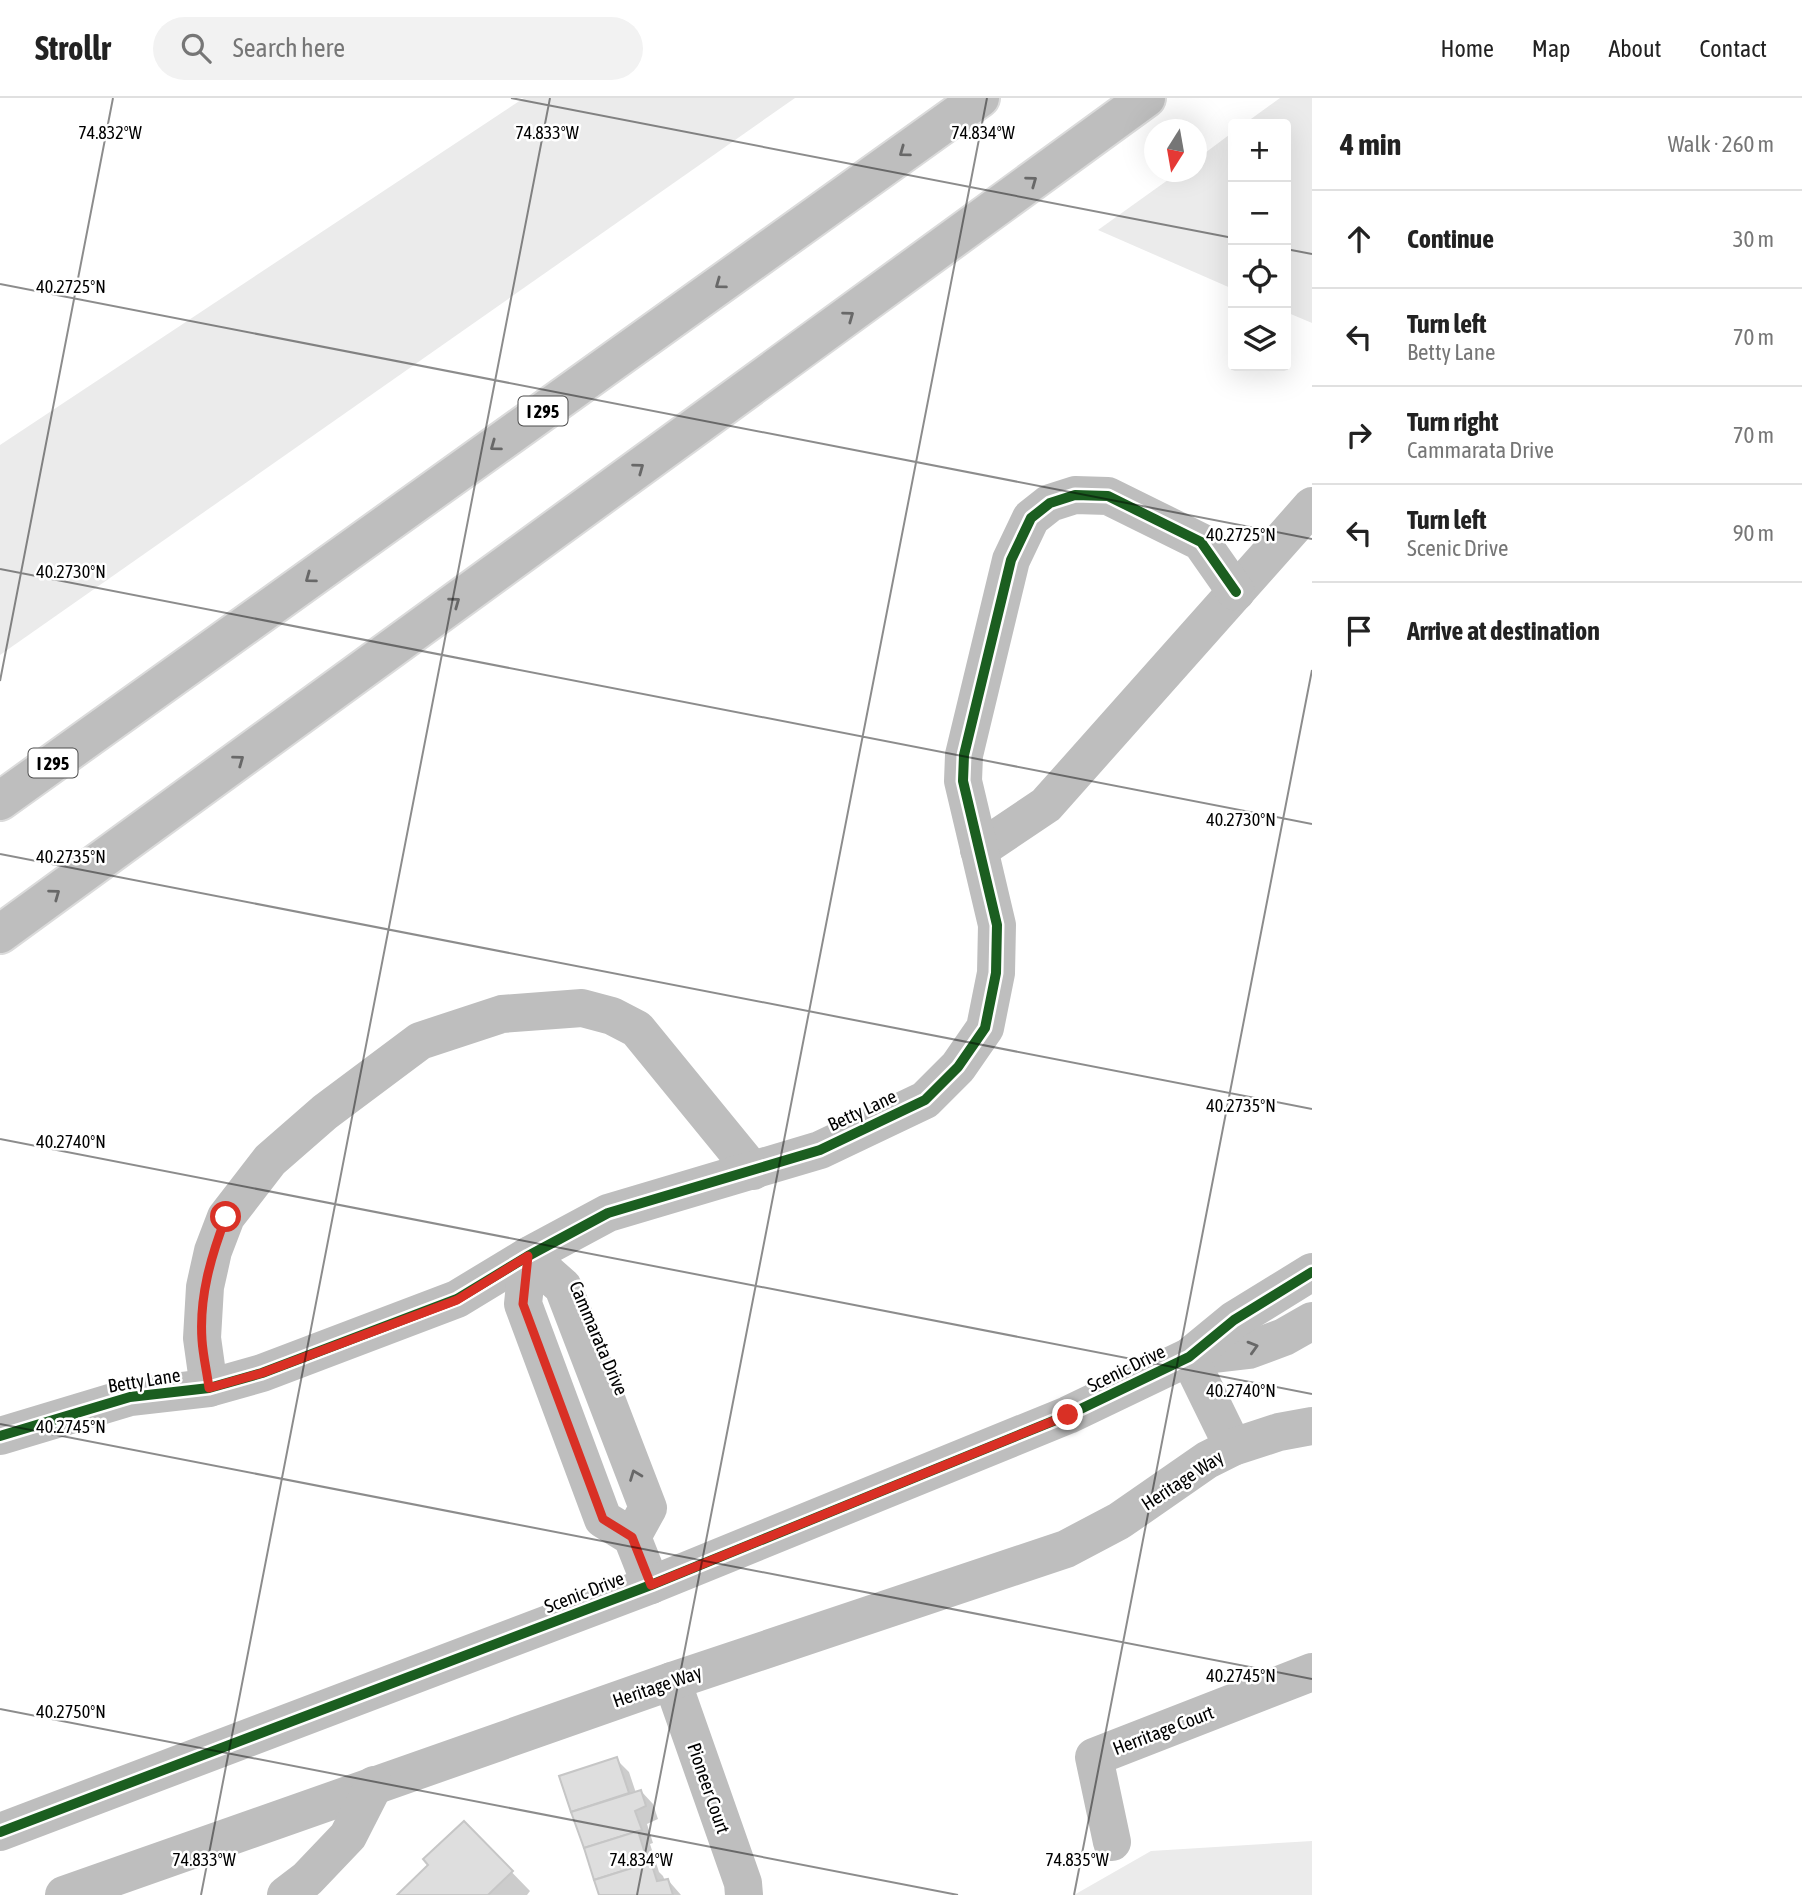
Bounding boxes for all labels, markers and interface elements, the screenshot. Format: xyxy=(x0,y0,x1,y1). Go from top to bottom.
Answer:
search box xyxy=(153,17,643,80)
text: Strollr xyxy=(35,29,111,67)
icon: search xyxy=(177,29,215,67)
text: Search here xyxy=(233,33,345,63)
text: Home xyxy=(1440,35,1494,62)
text: Map xyxy=(1532,35,1570,62)
text: About xyxy=(1608,35,1661,62)
text: Contact xyxy=(1699,35,1767,62)
north arrow xyxy=(1144,119,1207,182)
map controls xyxy=(1228,119,1291,371)
button: + xyxy=(1228,119,1291,182)
text: 74.832°W xyxy=(78,122,142,143)
text: 74.833°W xyxy=(515,122,579,143)
text: 74.834°W xyxy=(951,122,1015,143)
text: 4 min xyxy=(1340,127,1401,161)
text: Walk · 260 m xyxy=(1668,131,1774,157)
one-way arrow xyxy=(899,144,912,156)
one-way arrow xyxy=(1025,177,1037,190)
button: − xyxy=(1228,182,1291,245)
icon: ahead xyxy=(1340,220,1378,258)
text: Continue xyxy=(1407,224,1494,254)
text: 30 m xyxy=(1733,226,1774,252)
button: locate xyxy=(1228,245,1291,308)
text: 40.2725°N xyxy=(36,276,106,297)
one-way arrow xyxy=(715,276,727,289)
button: layers xyxy=(1228,308,1291,371)
text: Turn left xyxy=(1407,309,1487,339)
one-way arrow xyxy=(841,311,854,324)
icon: left xyxy=(1340,318,1378,356)
text: 70 m xyxy=(1733,324,1774,350)
text: Betty Lane xyxy=(1407,339,1495,365)
road number: I 295 xyxy=(518,396,568,426)
text: Turn right xyxy=(1407,407,1498,437)
icon: right xyxy=(1340,416,1378,454)
text: 70 m xyxy=(1733,422,1774,448)
text: Cammarata Drive xyxy=(1407,437,1554,463)
one-way arrow xyxy=(490,438,503,450)
one-way arrow xyxy=(631,464,644,477)
text: Turn left xyxy=(1407,505,1487,535)
icon: left xyxy=(1340,514,1378,552)
text: 90 m xyxy=(1733,520,1774,546)
text: 40.2725°N xyxy=(1206,524,1276,545)
text: Scenic Drive xyxy=(1407,535,1508,561)
text: 40.2730°N xyxy=(36,561,106,582)
one-way arrow xyxy=(305,570,318,582)
one-way arrow xyxy=(447,598,460,610)
icon: arrive xyxy=(1340,612,1378,650)
text: Arrive at destination xyxy=(1407,616,1600,646)
road number: I 295 xyxy=(28,748,78,778)
one-way arrow xyxy=(231,756,244,768)
text: 40.2730°N xyxy=(1206,809,1276,830)
text: 40.2735°N xyxy=(36,846,106,867)
one-way arrow xyxy=(47,890,60,902)
street label: Betty Lane xyxy=(824,1085,900,1135)
text: 40.2735°N xyxy=(1206,1095,1276,1116)
text: 40.2740°N xyxy=(36,1131,106,1152)
route start xyxy=(210,1201,241,1232)
street label: Cammarata Drive xyxy=(565,1278,633,1398)
street label: Scenic Drive xyxy=(1084,1340,1168,1396)
one-way arrow xyxy=(1247,1341,1259,1355)
street label: Betty Lane xyxy=(106,1363,182,1397)
text: 40.2740°N xyxy=(1206,1380,1276,1401)
route end xyxy=(1052,1399,1083,1430)
text: 40.2745°N xyxy=(36,1416,106,1437)
street label: Heritage Way xyxy=(1137,1445,1227,1515)
one-way arrow xyxy=(630,1470,644,1482)
street label: Scenic Drive xyxy=(541,1567,627,1617)
street label: Heritage Way xyxy=(610,1660,705,1712)
text: 40.2745°N xyxy=(1206,1665,1276,1686)
text: 40.2750°N xyxy=(36,1701,106,1722)
street label: Herritage Court xyxy=(1110,1701,1216,1759)
street label: Pioneer Court xyxy=(683,1740,735,1836)
text: 74.833°W xyxy=(172,1849,236,1870)
text: 74.834°W xyxy=(609,1849,673,1870)
text: 74.835°W xyxy=(1045,1849,1109,1870)

